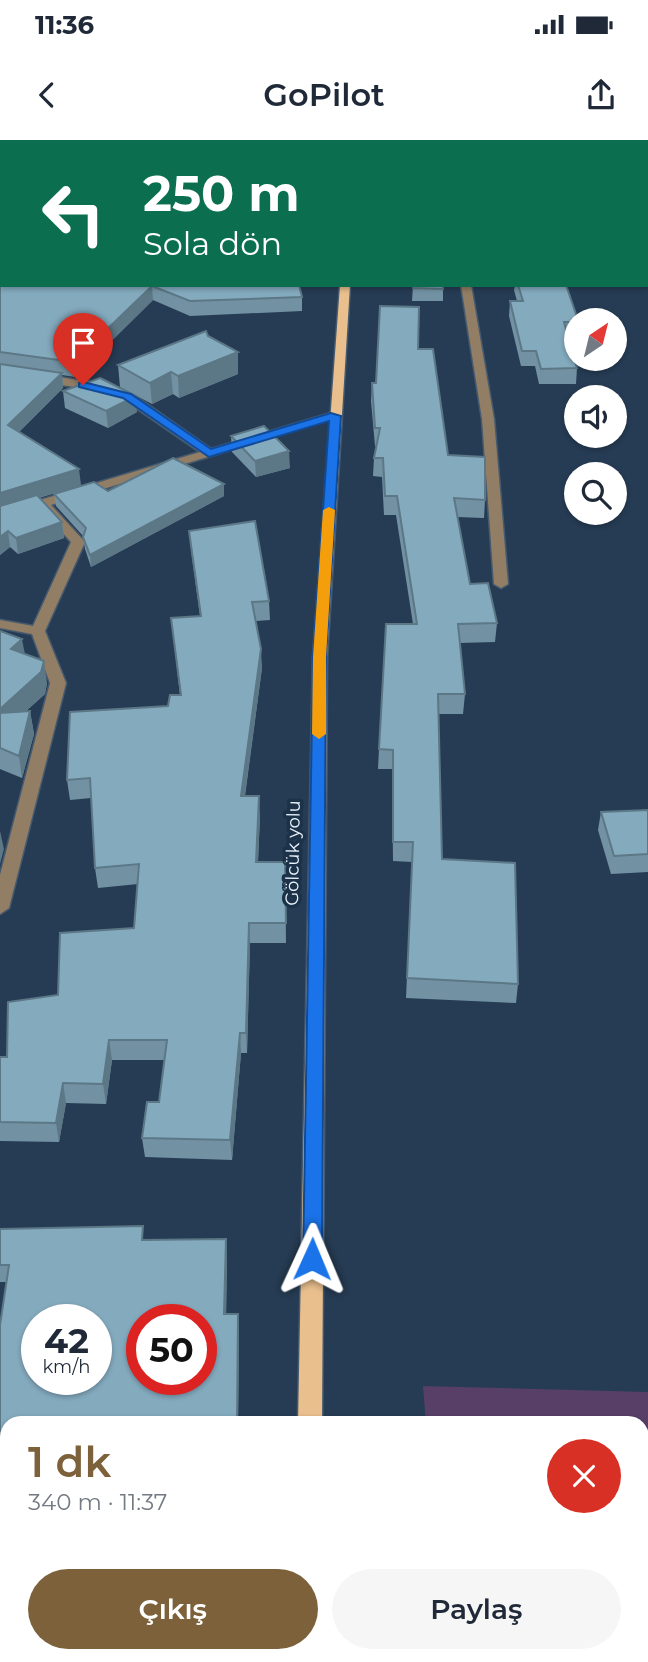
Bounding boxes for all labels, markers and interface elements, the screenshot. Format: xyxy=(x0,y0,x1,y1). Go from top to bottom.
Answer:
text: 11:36 xyxy=(35,9,94,41)
text: GoPilot xyxy=(263,75,385,114)
icon: back xyxy=(28,76,66,114)
icon: share xyxy=(582,76,620,114)
text: 250 m xyxy=(143,164,300,223)
icon: left xyxy=(28,168,119,259)
text: Sola dön xyxy=(143,224,282,263)
north arrow xyxy=(564,308,626,371)
map controls xyxy=(564,308,627,525)
pin xyxy=(53,313,113,385)
icon: arrive xyxy=(64,324,102,362)
button: sound xyxy=(564,385,627,448)
button: search xyxy=(564,462,627,525)
street label: Gölcük yolu xyxy=(281,800,305,906)
position arrow xyxy=(275,1222,349,1296)
speed limit sign: 50 xyxy=(126,1304,217,1395)
text: 42 xyxy=(44,1319,89,1362)
text: km/h xyxy=(42,1356,91,1378)
text: 1 dk xyxy=(28,1436,111,1488)
button: close xyxy=(547,1439,621,1513)
text: 340 m · 11:37 xyxy=(28,1488,167,1516)
button: Çıkış xyxy=(28,1569,318,1649)
button: Paylaş xyxy=(332,1569,621,1649)

